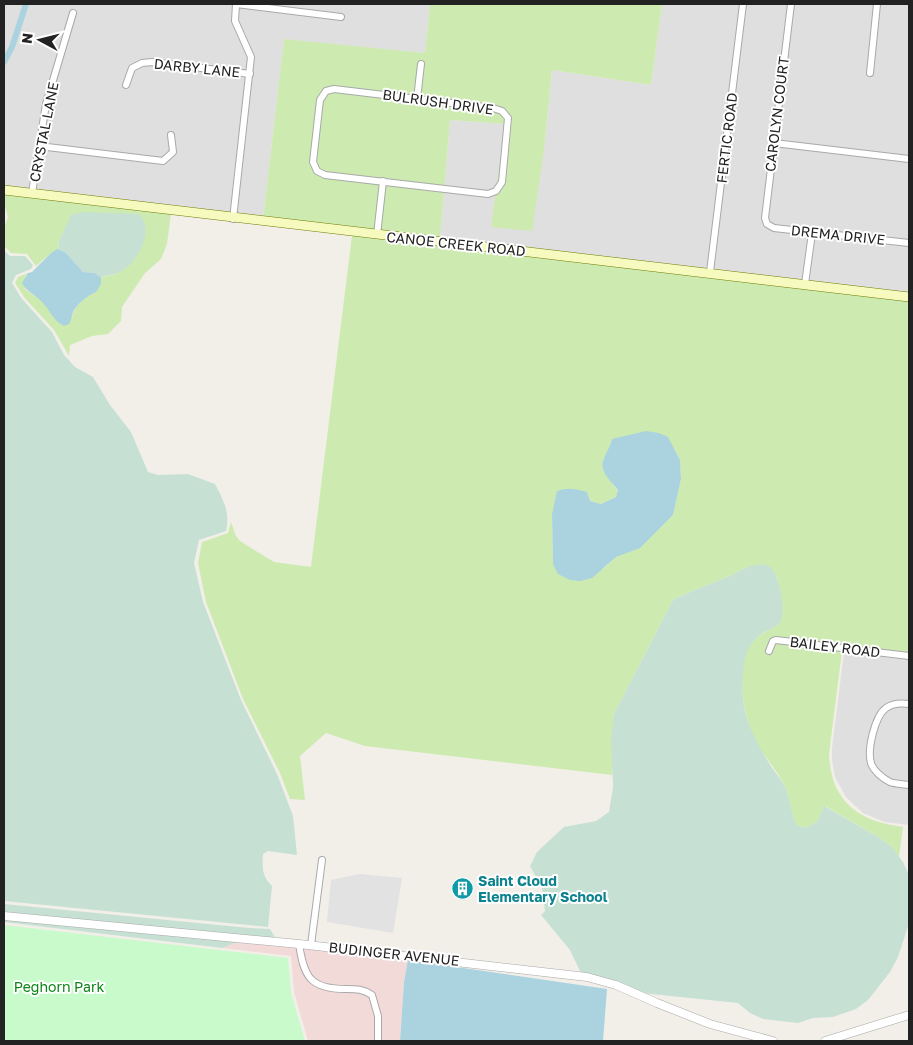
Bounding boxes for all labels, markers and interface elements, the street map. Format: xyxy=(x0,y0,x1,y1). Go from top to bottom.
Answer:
north arrow xyxy=(15,15,65,65)
text: N xyxy=(18,32,36,45)
street label: DARBY LANE xyxy=(153,55,241,80)
street label: CAROLYN COURT xyxy=(761,55,792,173)
street label: CRYSTAL LANE xyxy=(25,80,62,183)
street label: BULRUSH DRIVE xyxy=(381,85,495,118)
street label: FERTIC ROAD xyxy=(713,92,740,184)
street label: DREMA DRIVE xyxy=(790,221,886,248)
street label: CANOE CREEK ROAD xyxy=(386,228,526,259)
street label: BAILEY ROAD xyxy=(789,633,881,660)
place label: Saint Cloud Elementary School xyxy=(478,872,608,905)
building icon: Saint Cloud Elementary School xyxy=(450,877,474,901)
street label: BUDINGER AVENUE xyxy=(328,938,460,969)
park label: Peghorn Park xyxy=(14,978,104,995)

